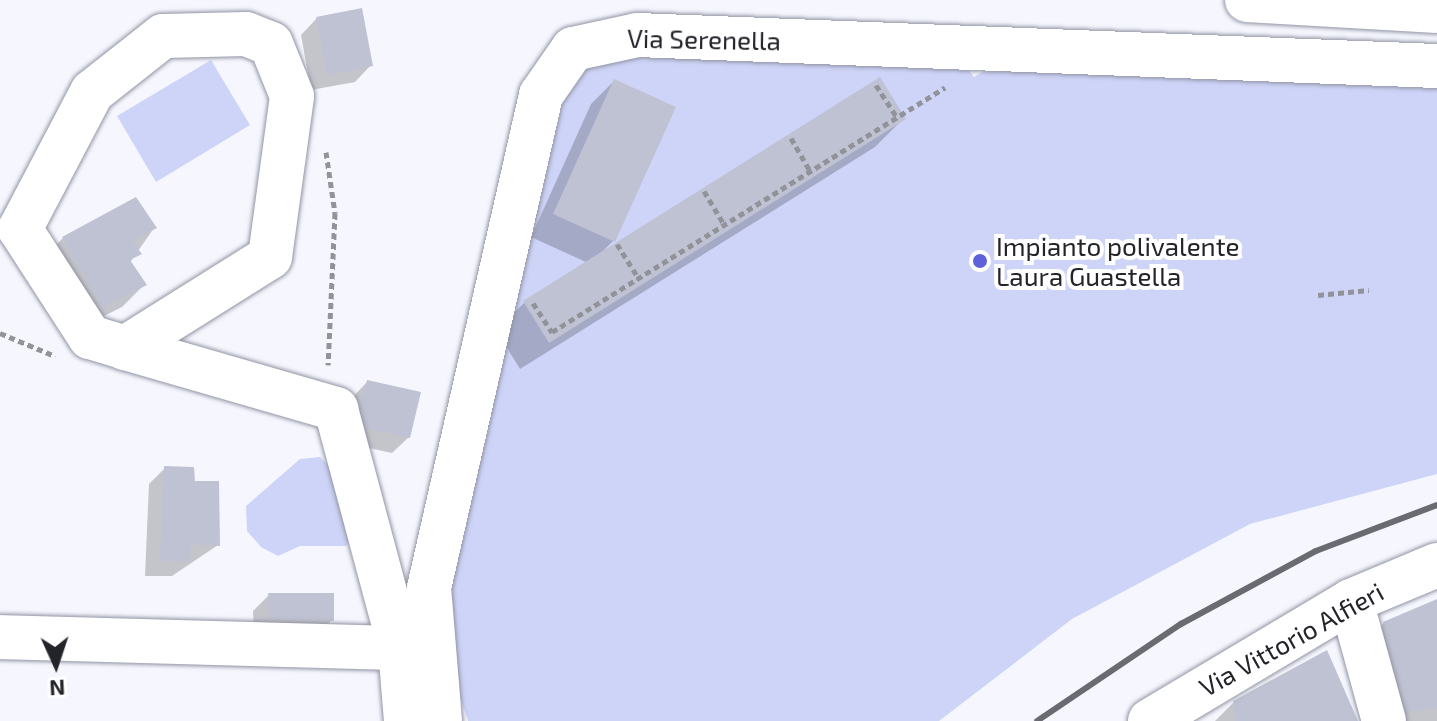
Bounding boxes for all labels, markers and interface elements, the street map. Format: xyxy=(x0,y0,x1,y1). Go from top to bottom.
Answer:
street label: Via Serenella xyxy=(627,22,781,56)
place label: Impianto polivalente Laura Guastella xyxy=(996,230,1240,292)
marker: Impianto polivalente Laura Guastella xyxy=(971,252,989,270)
street label: Via Vittorio Alfieri xyxy=(1193,575,1389,703)
north arrow xyxy=(16,625,96,705)
text: N xyxy=(49,676,66,702)

